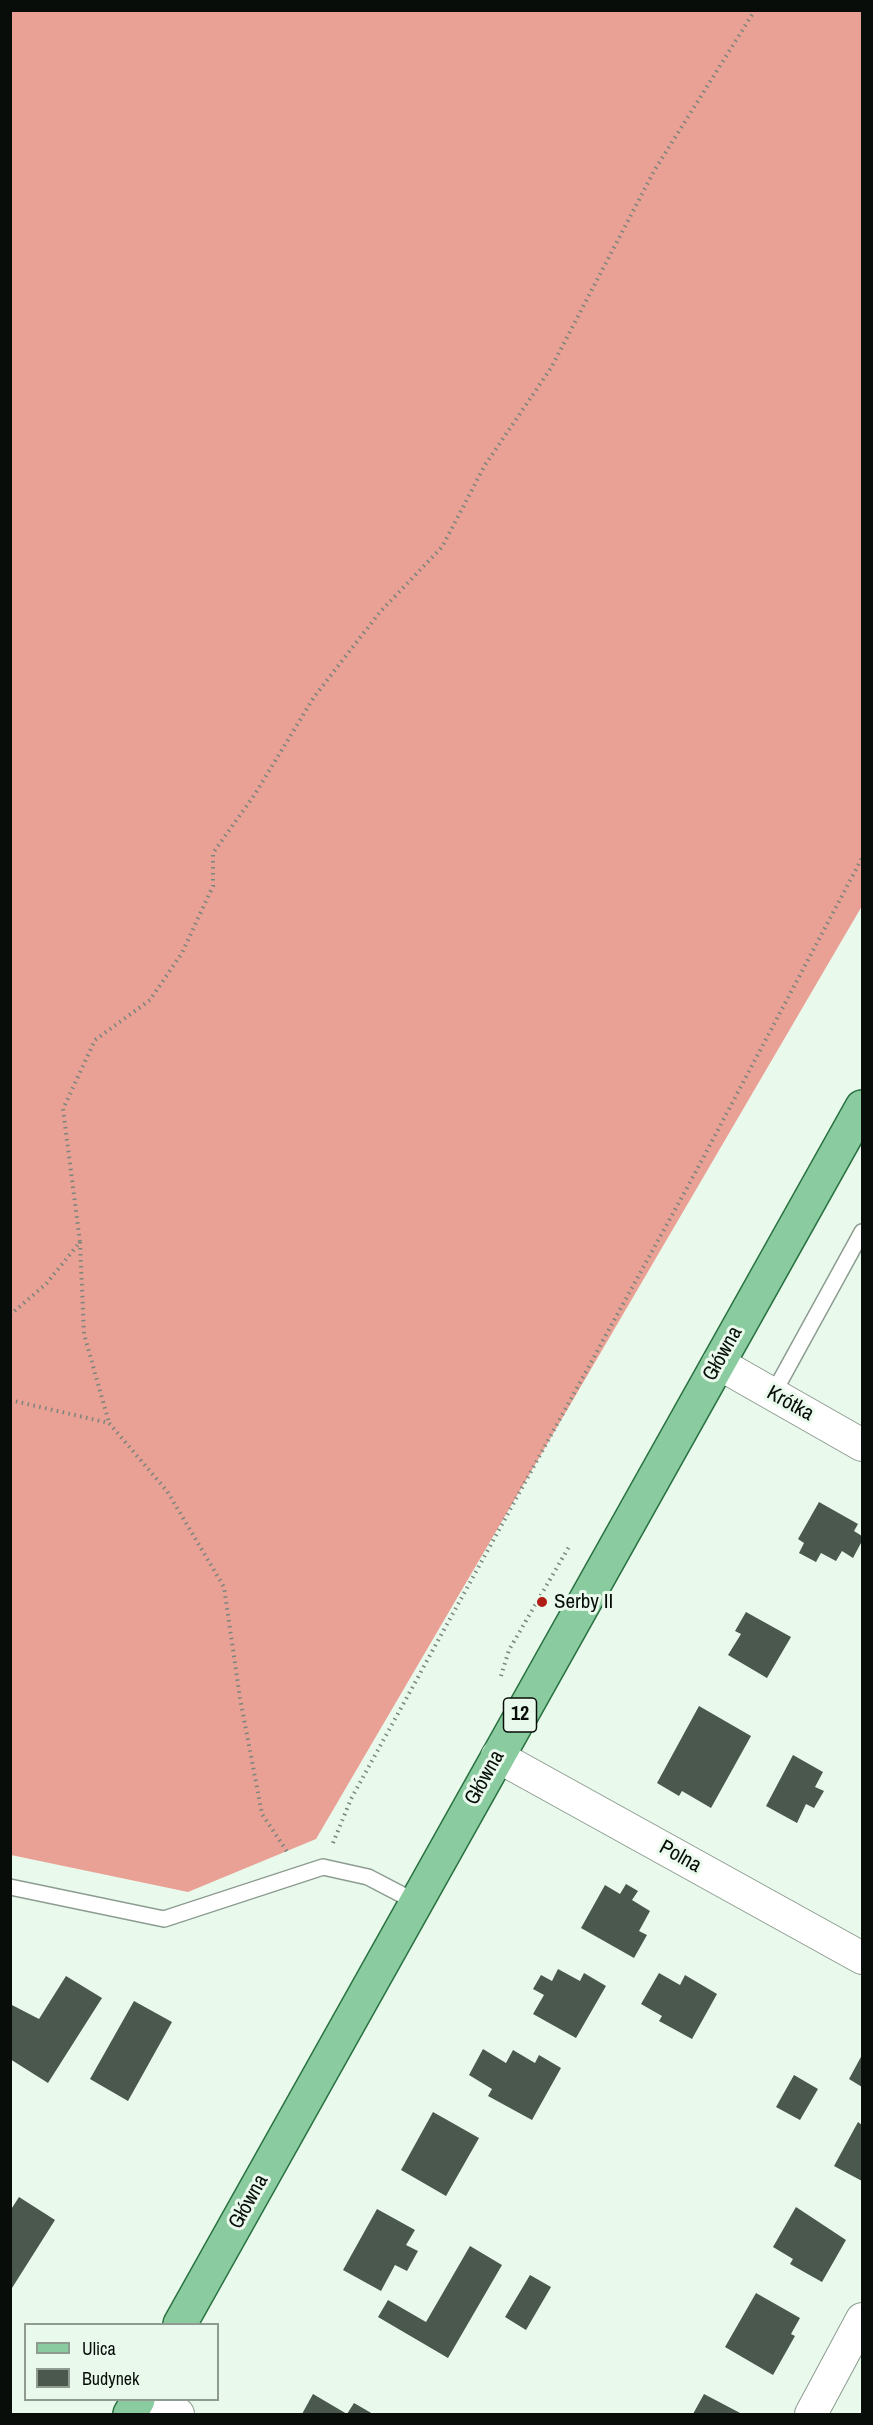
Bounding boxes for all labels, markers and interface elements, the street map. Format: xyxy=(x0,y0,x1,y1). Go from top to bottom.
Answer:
street label: Główna xyxy=(698,1322,748,1386)
street label: Krótka xyxy=(762,1381,818,1427)
place label: Serby II xyxy=(554,1589,613,1615)
marker: Serby II xyxy=(535,1595,549,1609)
road number: 12 xyxy=(504,1698,536,1732)
street label: Główna xyxy=(460,1746,510,1810)
street label: Polna xyxy=(655,1835,705,1879)
street label: Główna xyxy=(224,2170,274,2234)
legend xyxy=(24,2323,219,2401)
text: Ulica xyxy=(82,2336,116,2361)
text: Budynek xyxy=(82,2366,139,2391)

